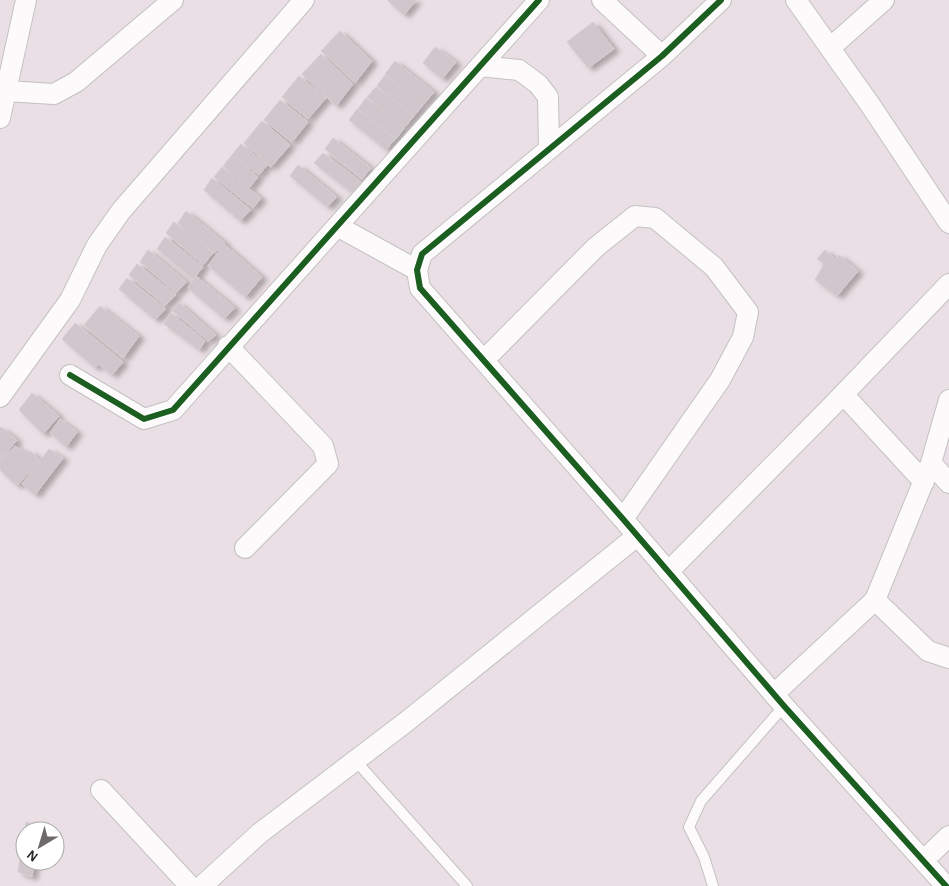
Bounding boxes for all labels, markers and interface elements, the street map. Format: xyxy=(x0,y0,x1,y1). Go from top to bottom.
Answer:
north arrow xyxy=(15,821,65,871)
text: N xyxy=(24,847,41,864)

